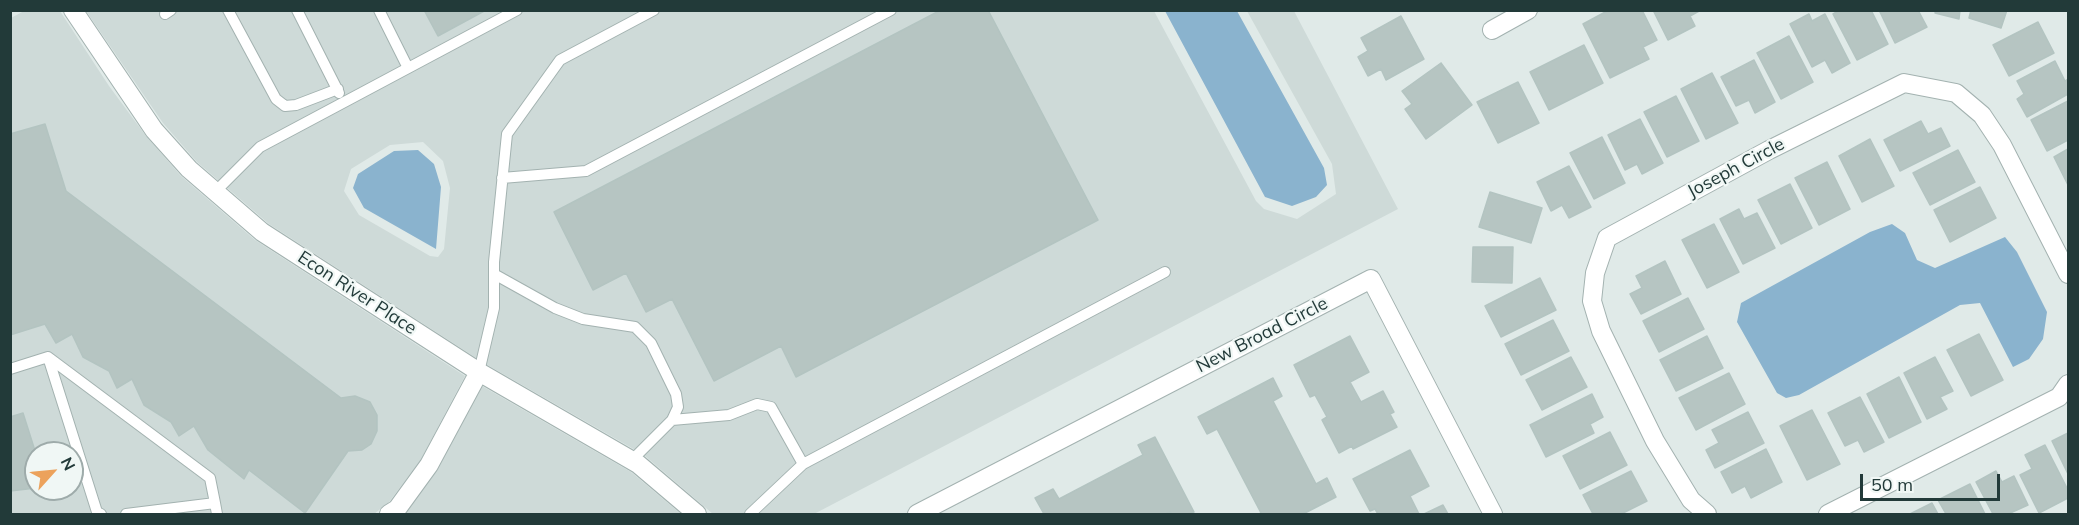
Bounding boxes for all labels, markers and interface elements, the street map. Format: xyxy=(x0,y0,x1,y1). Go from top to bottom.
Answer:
street label: Joseph Circle xyxy=(1684,133,1788,203)
street label: Econ River Place xyxy=(294,247,420,339)
street label: New Broad Circle xyxy=(1193,293,1331,377)
north arrow xyxy=(24,441,84,501)
text: N xyxy=(57,454,80,474)
scale bar xyxy=(1863,462,2002,500)
text: 50 m xyxy=(1871,473,1913,496)

